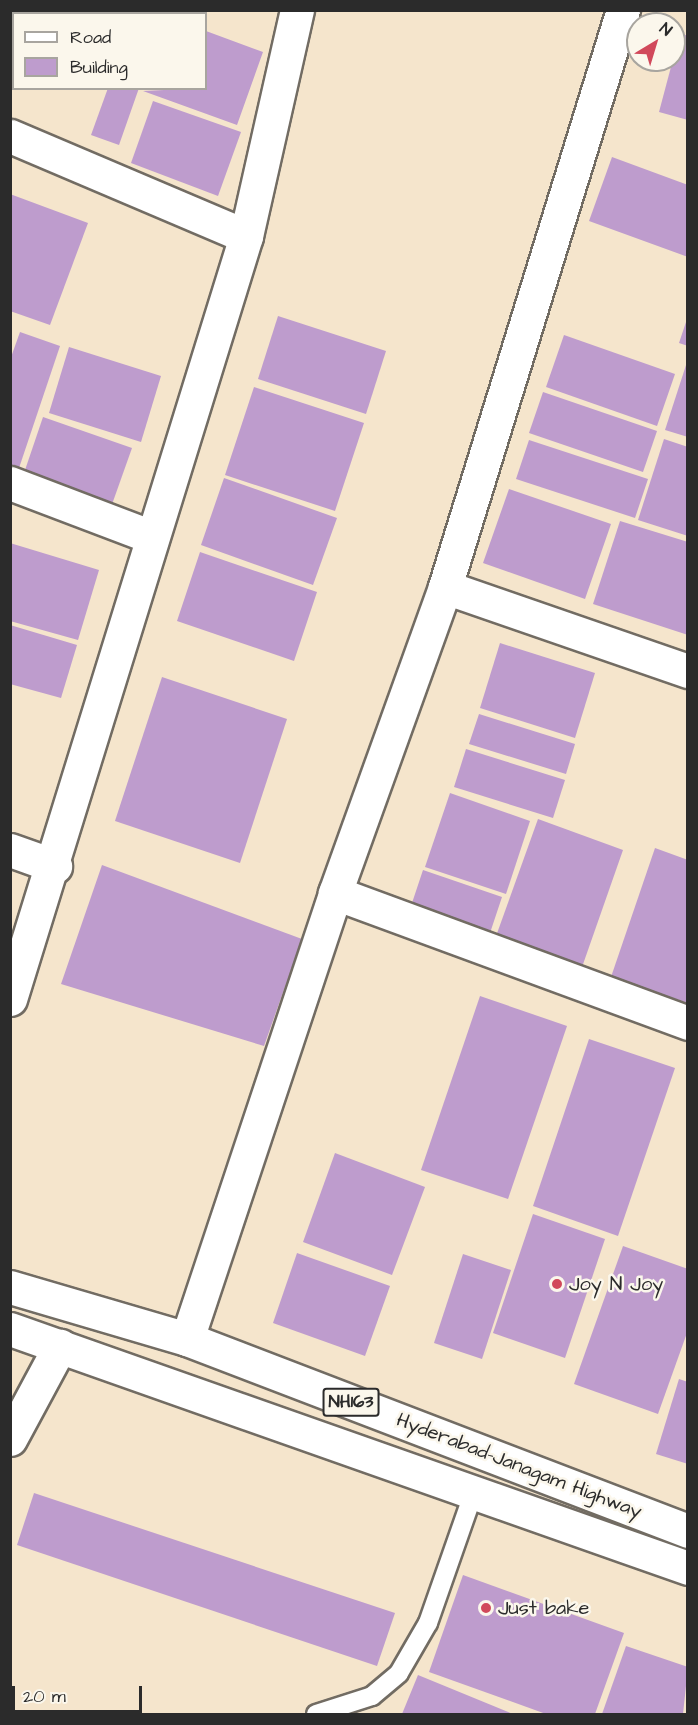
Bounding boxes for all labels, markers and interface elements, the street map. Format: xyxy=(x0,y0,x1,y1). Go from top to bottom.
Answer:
legend xyxy=(12,12,207,90)
north arrow xyxy=(626,12,686,72)
text: N xyxy=(655,18,677,41)
text: Road xyxy=(70,25,111,50)
text: Building xyxy=(70,55,128,80)
place label: Joy N Joy xyxy=(569,1272,663,1296)
marker: Joy N Joy xyxy=(550,1277,564,1291)
road number: NH163 xyxy=(322,1387,380,1417)
street label: Hyderabad-Janagam Highway xyxy=(393,1408,645,1524)
place label: Just bake xyxy=(498,1596,589,1620)
marker: Just bake xyxy=(479,1601,493,1615)
scale bar xyxy=(15,1674,146,1712)
text: 20 m xyxy=(23,1684,66,1709)

